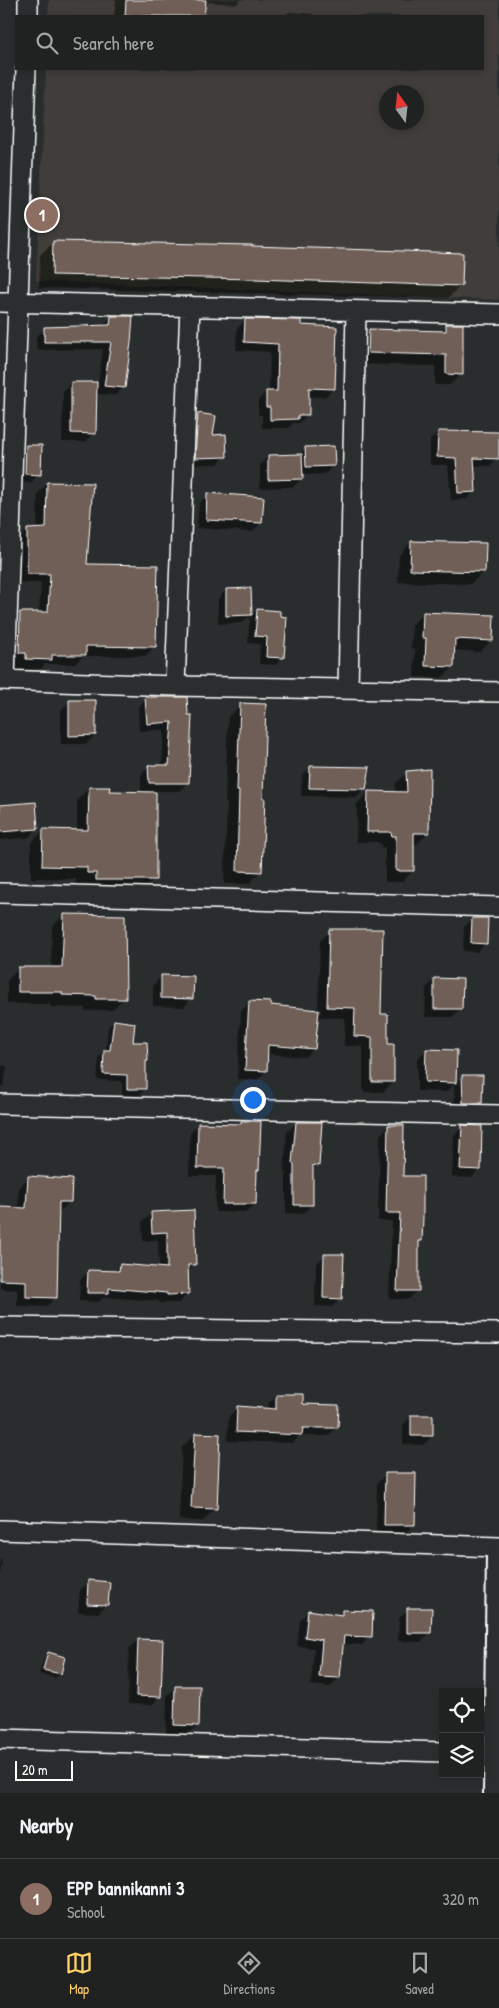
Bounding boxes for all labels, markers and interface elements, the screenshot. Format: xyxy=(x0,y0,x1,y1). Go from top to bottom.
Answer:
search box xyxy=(15,15,484,70)
icon: search xyxy=(33,29,61,57)
text: Search here xyxy=(73,30,154,56)
north arrow xyxy=(379,85,424,130)
pin: 1 xyxy=(26,196,58,234)
your location xyxy=(240,1087,266,1113)
map controls xyxy=(439,1688,484,1778)
button: locate xyxy=(439,1688,484,1733)
button: layers xyxy=(439,1733,484,1778)
scale bar xyxy=(15,1758,72,1781)
text: 20 m xyxy=(22,1760,48,1779)
text: Nearby xyxy=(20,1811,73,1840)
text: EPP bannikanni 3 xyxy=(67,1875,184,1901)
text: 1 xyxy=(33,1888,39,1910)
text: 320 m xyxy=(443,1888,479,1910)
text: School xyxy=(67,1901,104,1923)
tab: Map xyxy=(65,1949,93,1998)
tab: Directions xyxy=(223,1949,275,1998)
tab: Saved xyxy=(405,1949,434,1998)

